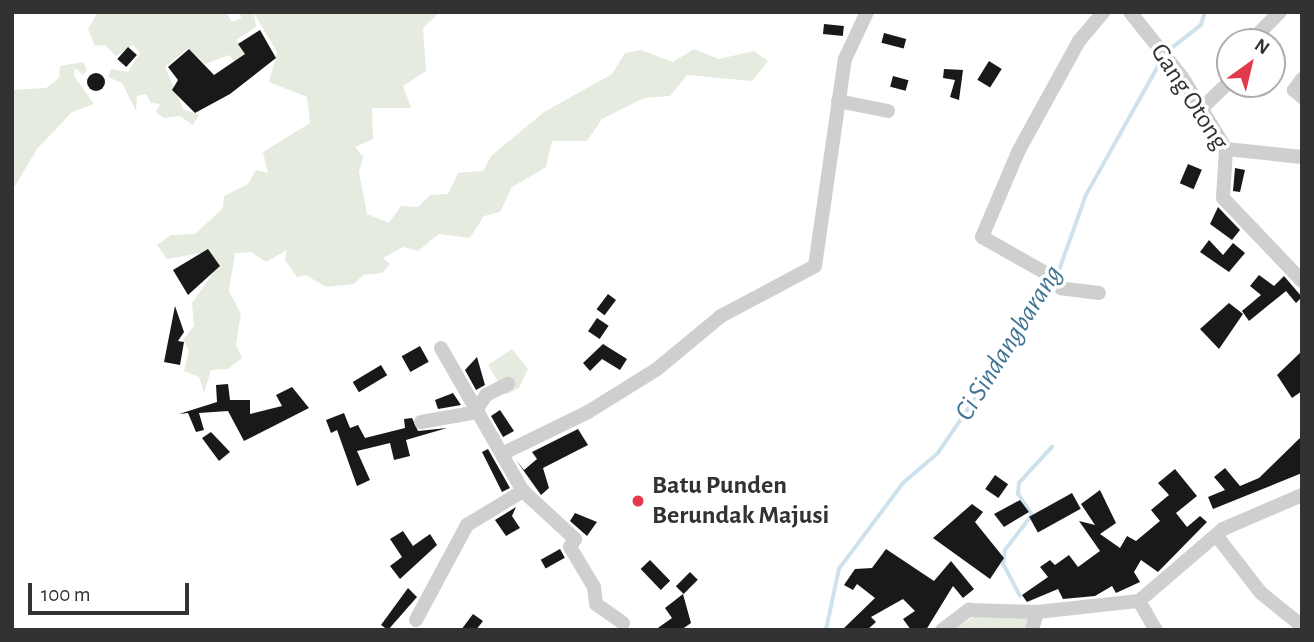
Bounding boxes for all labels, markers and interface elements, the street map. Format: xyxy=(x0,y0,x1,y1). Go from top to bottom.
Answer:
north arrow xyxy=(1216,28,1286,98)
text: N xyxy=(1251,35,1273,58)
street label: Gang Otong xyxy=(1143,38,1235,156)
water label: Ci Sindangbarang xyxy=(948,259,1070,427)
place label: Batu Punden Berundak Majusi xyxy=(652,470,829,532)
marker: Batu Punden Berundak Majusi xyxy=(630,493,646,509)
scale bar xyxy=(32,568,192,612)
text: 100 m xyxy=(41,584,91,605)

